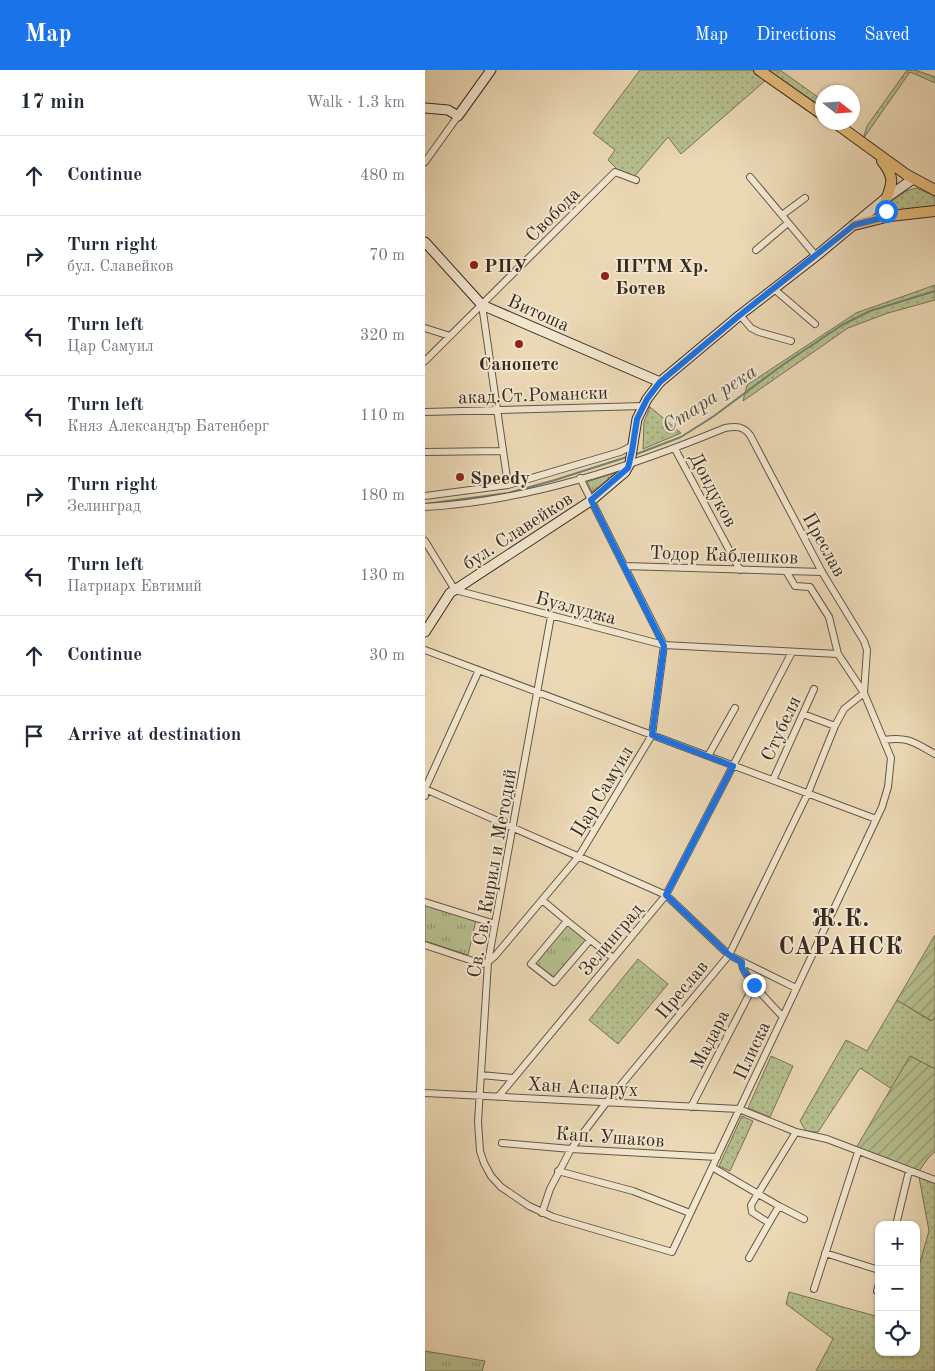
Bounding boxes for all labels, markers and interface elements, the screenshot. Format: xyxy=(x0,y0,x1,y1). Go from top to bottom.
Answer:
text: Map xyxy=(25,23,72,47)
text: Map xyxy=(695,26,728,44)
text: Directions xyxy=(756,26,836,44)
text: Saved xyxy=(864,26,910,44)
north arrow xyxy=(815,85,860,130)
text: 17 min xyxy=(20,92,85,113)
text: Walk · 1.3 km xyxy=(307,95,405,111)
icon: ahead xyxy=(20,162,48,190)
text: Continue xyxy=(67,166,142,185)
text: 480 m xyxy=(360,168,405,184)
street label: Свобода xyxy=(523,184,585,247)
route start xyxy=(875,200,898,223)
text: Turn right xyxy=(67,236,157,255)
icon: right xyxy=(20,242,48,270)
text: 70 m xyxy=(369,248,405,264)
place label: РПУ xyxy=(484,258,528,277)
place label: ПГТМ Хр. Ботев xyxy=(615,258,708,299)
text: бул. Славейков xyxy=(67,259,174,275)
marker: РПУ xyxy=(468,259,480,271)
marker: ПГТМ Хр. Ботев xyxy=(599,270,611,282)
street label: Витоша xyxy=(504,292,572,337)
text: Turn left xyxy=(67,316,144,335)
icon: left xyxy=(20,322,48,350)
text: 320 m xyxy=(360,328,405,344)
marker: Санопетс xyxy=(513,338,525,350)
text: Цар Самуил xyxy=(67,339,153,355)
place label: Санопетс xyxy=(479,356,559,375)
water label: Стара река xyxy=(659,362,761,437)
street label: акад.Ст.Романски xyxy=(458,384,608,409)
text: Turn left xyxy=(67,396,144,415)
icon: left xyxy=(20,402,48,430)
text: 110 m xyxy=(360,408,405,424)
text: Княз Александър Батенберг xyxy=(67,419,269,435)
street label: Дондуков xyxy=(684,450,739,531)
place label: Speedy xyxy=(470,470,530,489)
marker: Speedy xyxy=(454,471,466,483)
text: Turn right xyxy=(67,476,157,495)
icon: right xyxy=(20,482,48,510)
text: 180 m xyxy=(360,488,405,504)
street label: бул. Славейков xyxy=(460,490,577,575)
text: Зелинград xyxy=(67,499,141,515)
street label: Преслав xyxy=(798,510,848,580)
street label: Тодор Каблешков xyxy=(649,544,798,569)
text: Turn left xyxy=(67,556,144,575)
icon: left xyxy=(20,562,48,590)
text: 130 m xyxy=(360,568,405,584)
text: Патриарх Евтимий xyxy=(67,579,202,595)
street label: Бузлуджа xyxy=(533,590,618,629)
icon: ahead xyxy=(20,642,48,670)
text: Continue xyxy=(67,646,142,665)
text: 30 m xyxy=(369,648,405,664)
street label: Стубеля xyxy=(759,693,806,765)
icon: arrive xyxy=(20,722,48,750)
text: Arrive at destination xyxy=(67,726,241,745)
street label: Цар Самуил xyxy=(569,743,638,841)
street label: Св. Св. Кирил и Методий xyxy=(466,767,521,979)
street label: Зелинград xyxy=(576,900,648,980)
district label: Ж.К. САРАНСК xyxy=(779,908,903,960)
street label: Преслав xyxy=(653,958,713,1023)
route end xyxy=(743,974,766,997)
street label: Мадара xyxy=(688,1007,734,1073)
street label: Плиска xyxy=(732,1018,775,1083)
street label: Хан Аспарух xyxy=(527,1076,639,1101)
street label: Кап. Ушаков xyxy=(555,1125,665,1152)
map controls xyxy=(875,1221,920,1356)
button: + xyxy=(875,1221,920,1266)
button: − xyxy=(875,1266,920,1311)
button: locate xyxy=(875,1311,920,1356)

